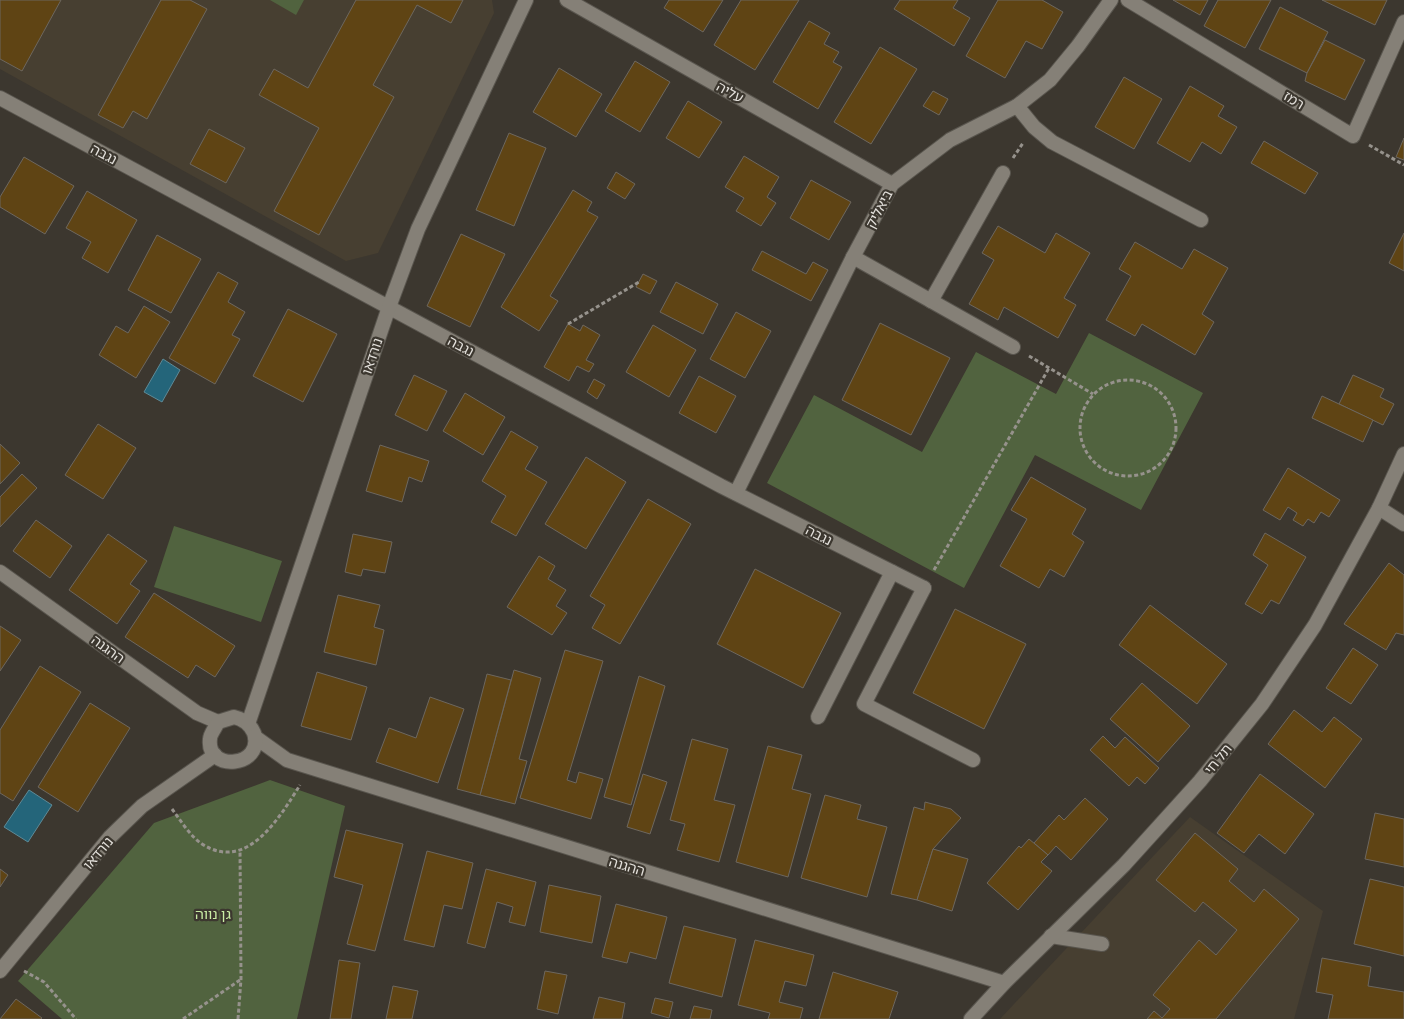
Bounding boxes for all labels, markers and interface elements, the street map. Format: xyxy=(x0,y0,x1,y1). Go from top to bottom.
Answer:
street label: עליה xyxy=(714,78,746,106)
street label: רמז xyxy=(1281,88,1307,112)
street label: נגבה xyxy=(88,141,120,167)
street label: ביאליק xyxy=(862,187,896,231)
street label: נגבה xyxy=(445,333,477,359)
street label: נורדאו xyxy=(358,336,386,376)
street label: נגבה xyxy=(803,522,835,548)
street label: ההגנה xyxy=(88,632,128,666)
street label: תל חי xyxy=(1201,741,1235,777)
street label: נורדאו xyxy=(80,834,116,872)
street label: ההגנה xyxy=(607,853,647,879)
park label: גן נווה xyxy=(195,906,231,922)

